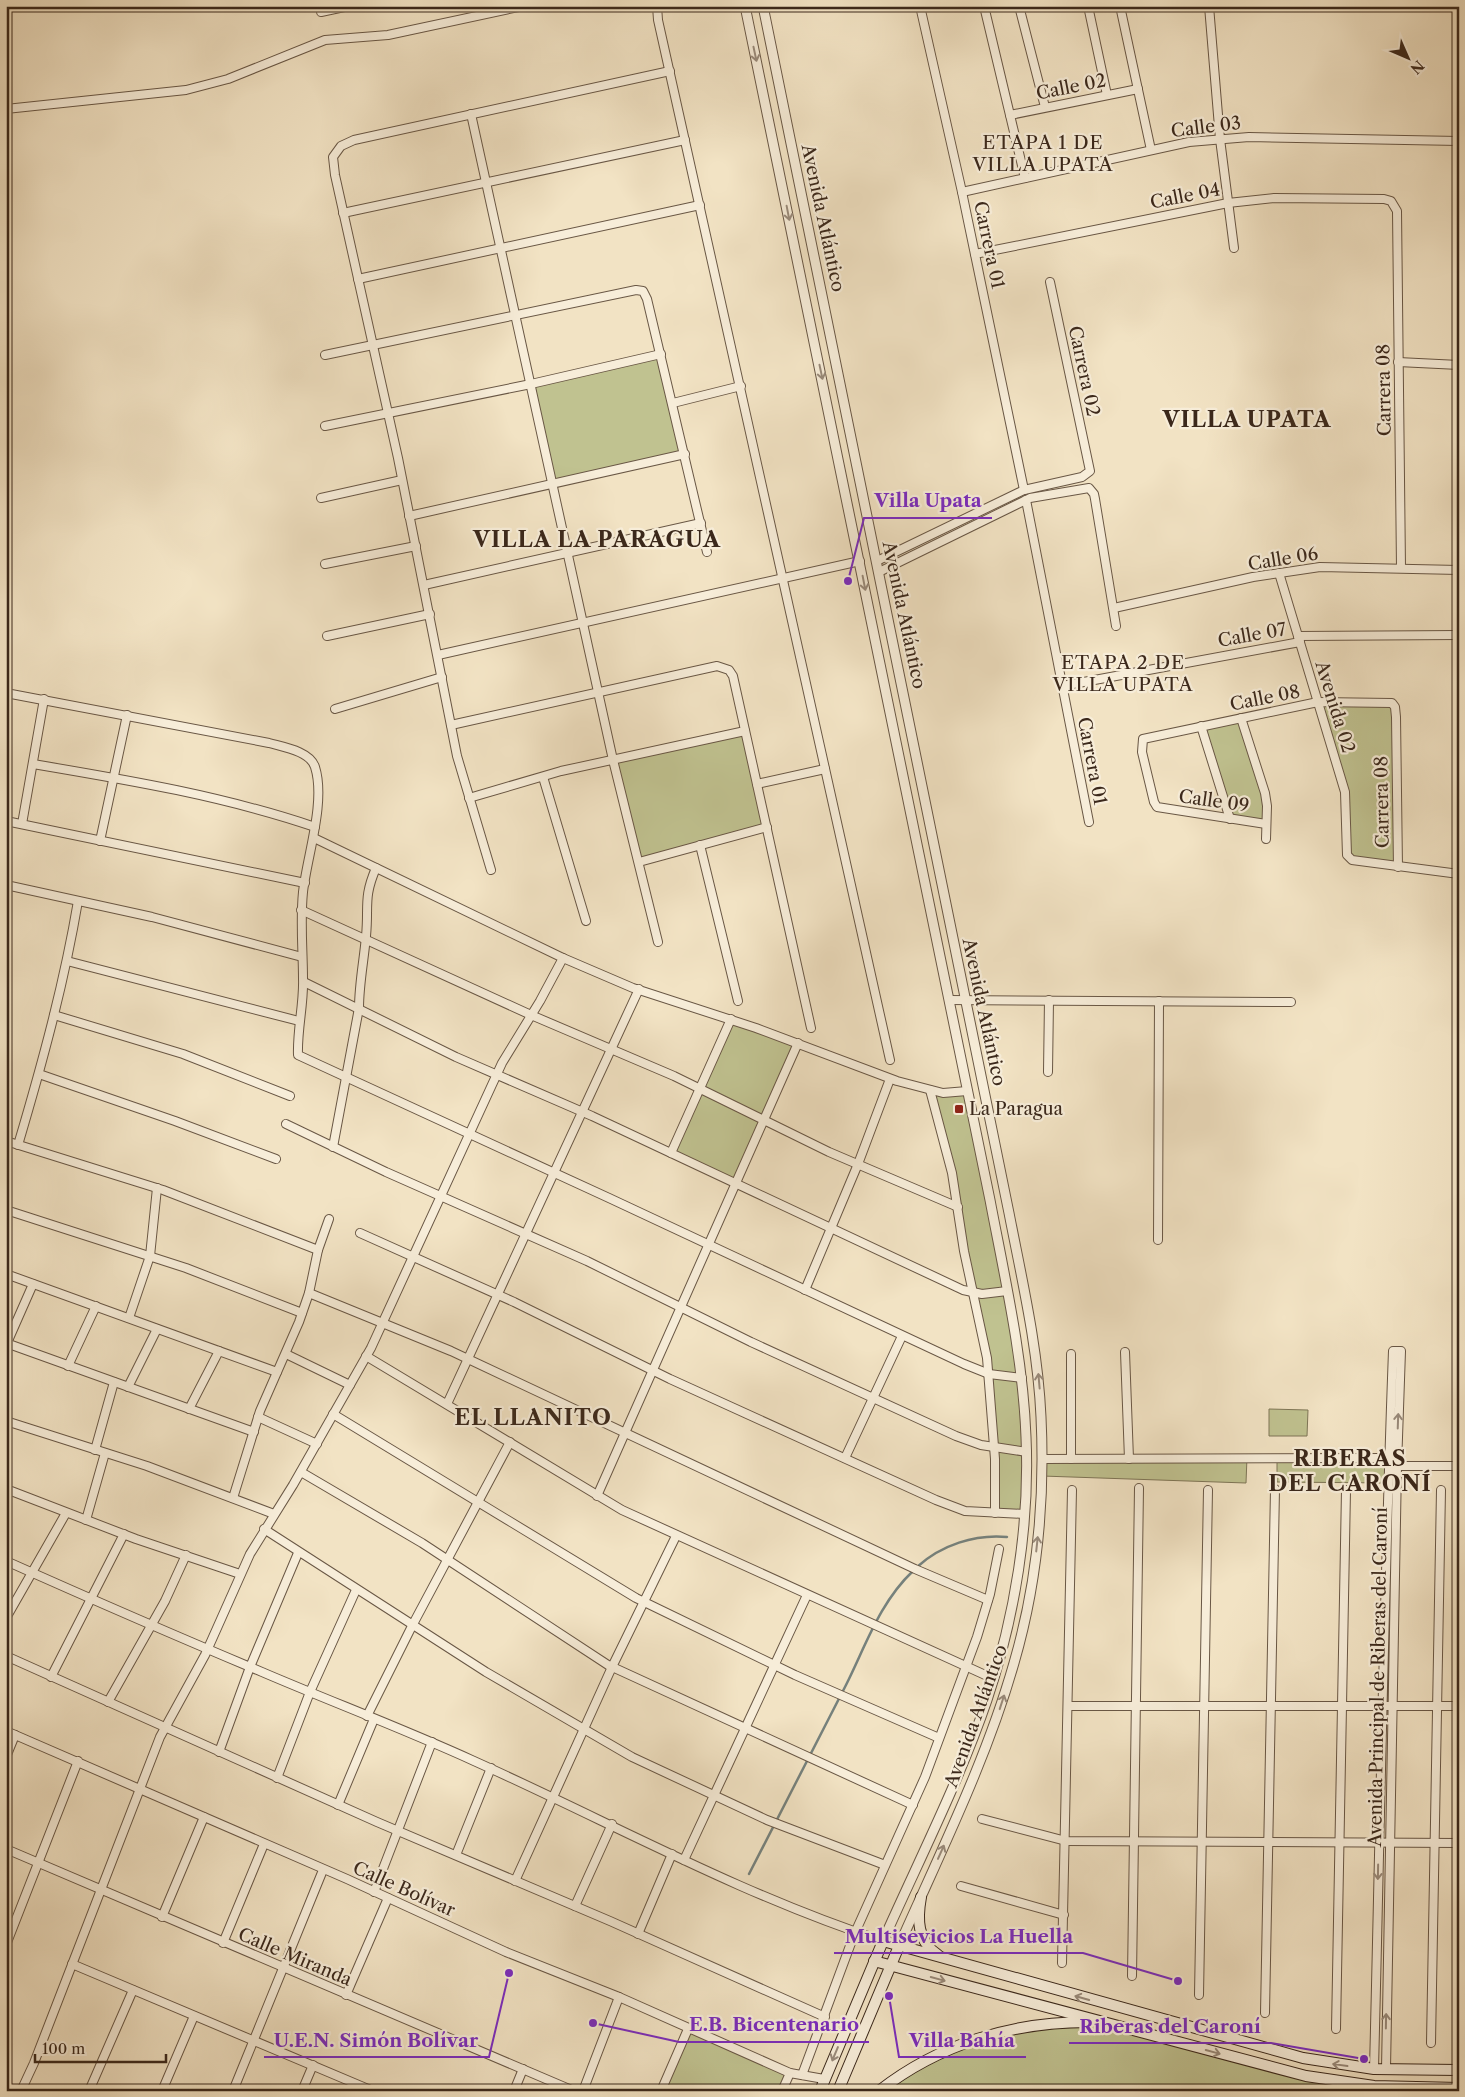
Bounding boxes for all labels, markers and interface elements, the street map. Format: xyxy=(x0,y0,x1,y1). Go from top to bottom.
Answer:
north arrow xyxy=(1382,32,1432,82)
one-way arrow xyxy=(751,46,760,62)
text: N xyxy=(1407,57,1428,78)
street label: Calle 02 xyxy=(1034,69,1108,105)
street label: Calle 03 xyxy=(1170,112,1242,142)
district label: ETAPA 1 DE VILLA UPATA xyxy=(972,131,1113,176)
street label: Avenida Atlántico xyxy=(796,141,849,294)
street label: Calle 04 xyxy=(1148,178,1222,214)
street label: Carrera 01 xyxy=(969,199,1009,291)
one-way arrow xyxy=(784,205,793,221)
street label: Carrera 02 xyxy=(1064,324,1104,418)
street label: Carrera 08 xyxy=(1372,344,1396,436)
one-way arrow xyxy=(817,364,826,380)
district label: VILLA UPATA xyxy=(1161,406,1332,433)
callout: Villa Upata xyxy=(864,484,992,518)
text: Villa Upata xyxy=(873,489,983,512)
district label: VILLA LA PARAGUA xyxy=(472,526,721,553)
street label: Avenida Atlántico xyxy=(877,538,930,691)
street label: Calle 06 xyxy=(1246,543,1320,575)
one-way arrow xyxy=(860,574,870,590)
street label: Calle 07 xyxy=(1216,618,1288,652)
district label: ETAPA 2 DE VILLA UPATA xyxy=(1052,651,1193,696)
street label: Avenida 02 xyxy=(1310,657,1359,756)
street label: Calle 08 xyxy=(1228,680,1302,716)
street label: Carrera 01 xyxy=(1073,715,1111,807)
street label: Carrera 08 xyxy=(1370,756,1394,848)
street label: Calle 09 xyxy=(1177,785,1251,817)
street label: Avenida Atlántico xyxy=(957,935,1010,1088)
place label: La Paragua xyxy=(969,1098,1064,1120)
marker: La Paragua xyxy=(953,1103,965,1115)
one-way arrow xyxy=(1034,1374,1043,1390)
district label: EL LLANITO xyxy=(454,1404,612,1431)
one-way arrow xyxy=(1394,1413,1403,1429)
district label: RIBERAS DEL CARONÍ xyxy=(1268,1445,1432,1497)
street label: Avenida Principal de Riberas del Caroní xyxy=(1364,1506,1392,1848)
one-way arrow xyxy=(1032,1536,1042,1552)
street label: Avenida Atlántico xyxy=(940,1642,1012,1791)
one-way arrow xyxy=(998,1695,1007,1710)
one-way arrow xyxy=(936,1845,946,1860)
street label: Calle Bolívar xyxy=(350,1857,459,1921)
one-way arrow xyxy=(1373,1864,1383,1880)
callout: Multisevicios La Huella xyxy=(834,1919,1083,1953)
street label: Calle Miranda xyxy=(235,1923,356,1991)
text: Multisevicios La Huella xyxy=(845,1925,1074,1948)
one-way arrow xyxy=(930,1975,946,1984)
one-way arrow xyxy=(1074,1992,1090,2002)
callout: E.B. Bicentenario xyxy=(679,2008,869,2042)
callout: Riberas del Caroní xyxy=(1069,2009,1271,2043)
text: E.B. Bicentenario xyxy=(689,2013,859,2036)
one-way arrow xyxy=(1382,2013,1391,2029)
text: Riberas del Caroní xyxy=(1079,2015,1261,2038)
callout: U.E.N. Simón Bolívar xyxy=(264,2023,489,2057)
callout: Villa Bahía xyxy=(899,2023,1026,2057)
text: U.E.N. Simón Bolívar xyxy=(274,2029,479,2052)
text: Villa Bahía xyxy=(908,2029,1016,2052)
scale bar xyxy=(35,2032,166,2064)
text: 100 m xyxy=(42,2039,85,2058)
one-way arrow xyxy=(829,2046,839,2061)
one-way arrow xyxy=(1205,2048,1221,2058)
one-way arrow xyxy=(1333,2059,1349,2069)

